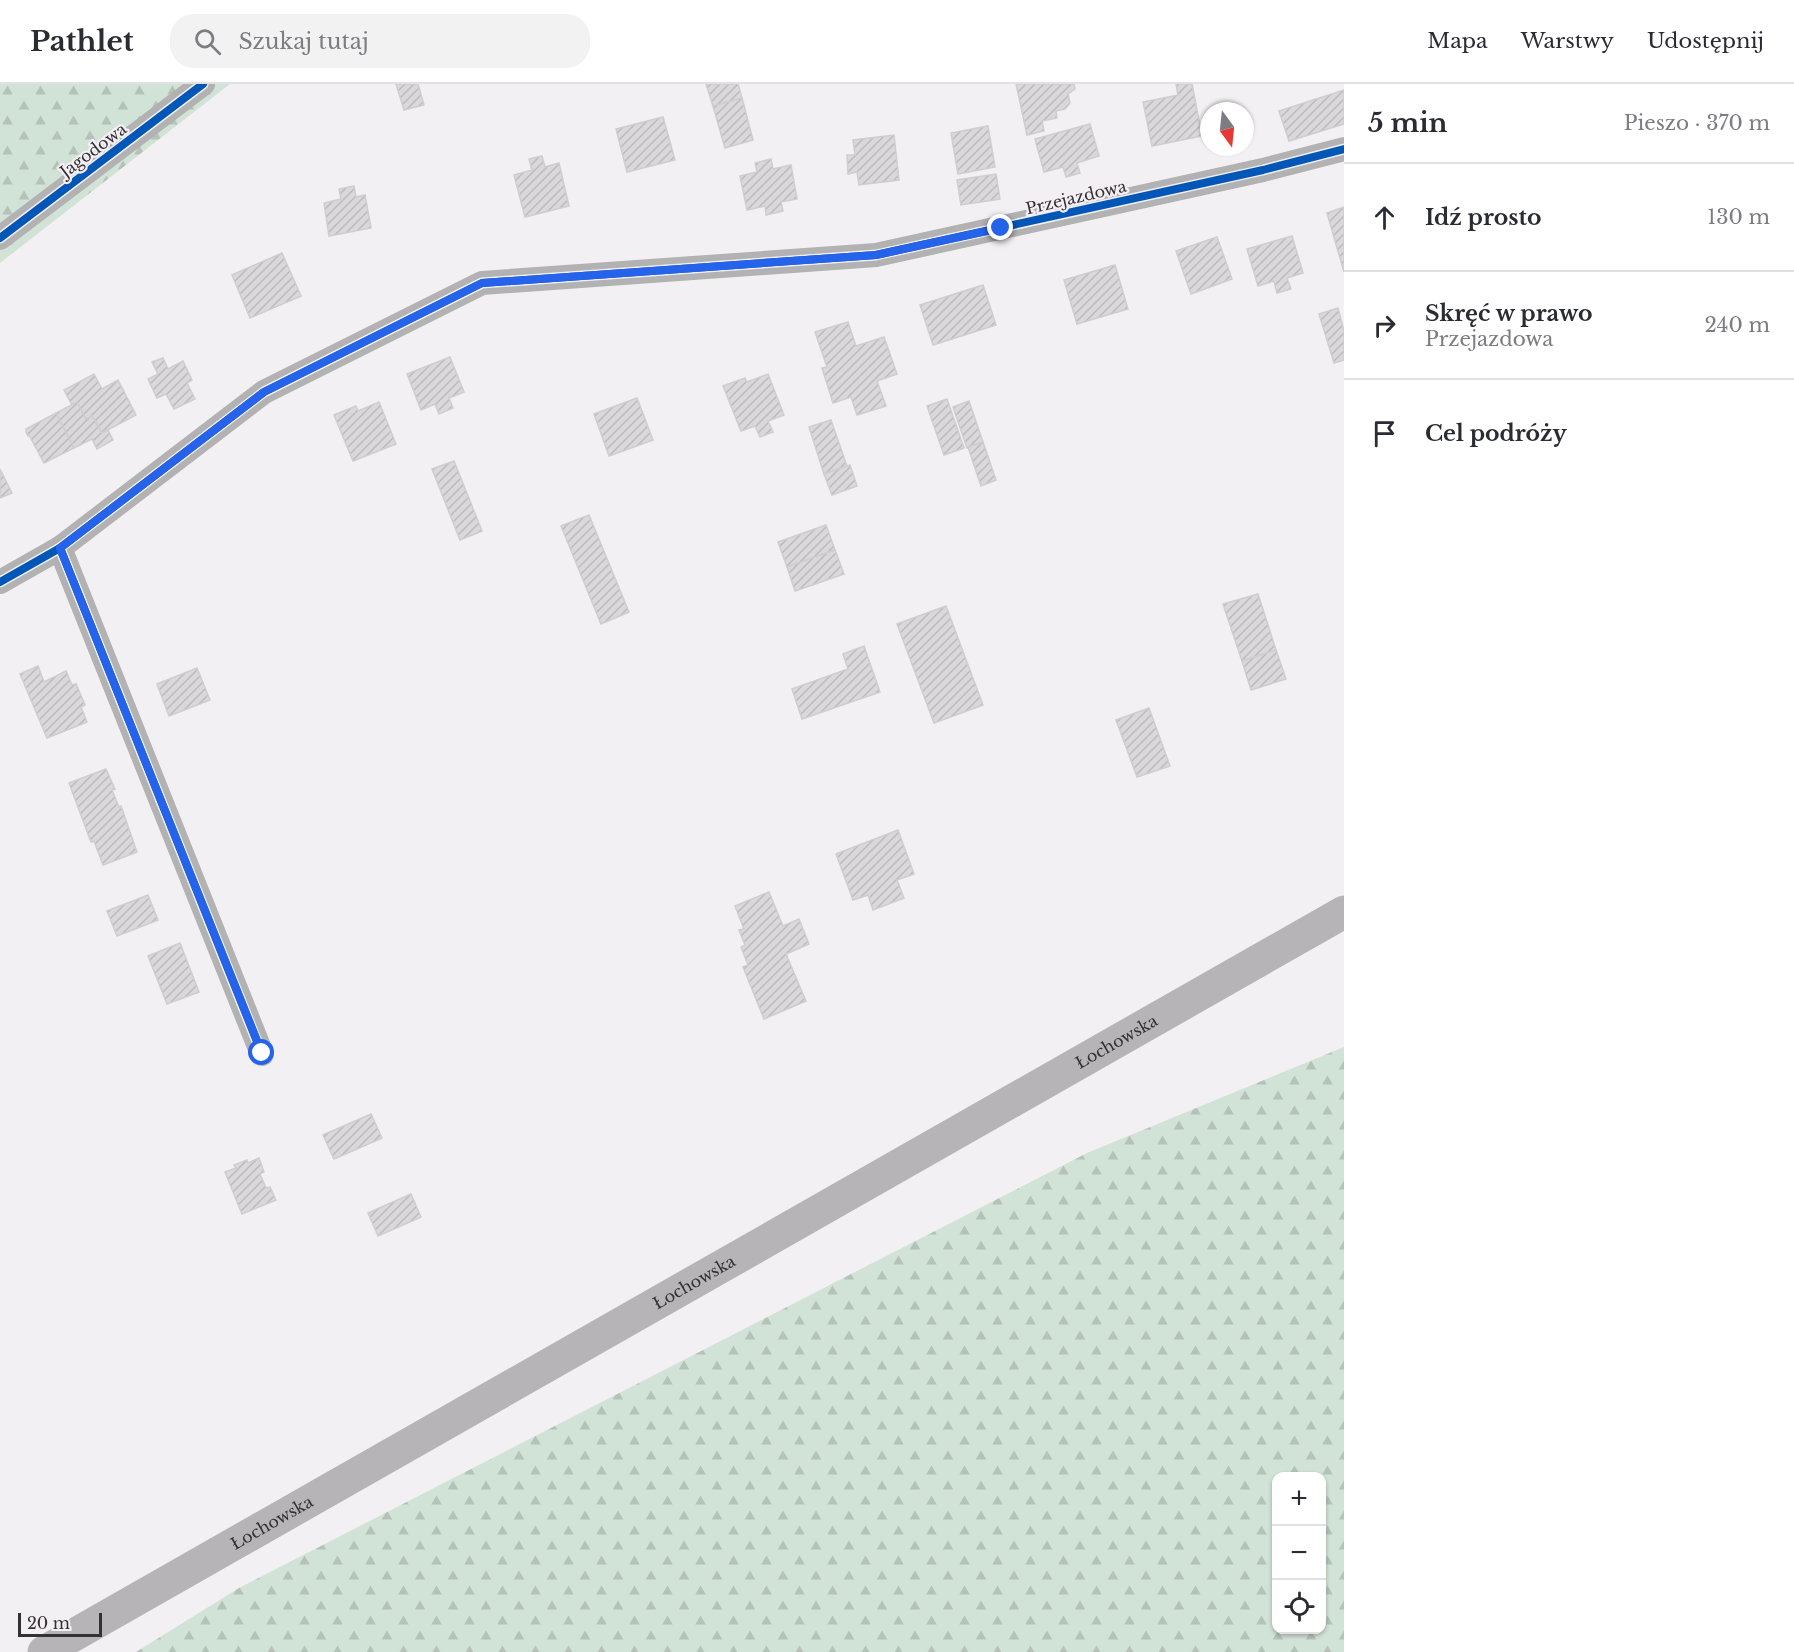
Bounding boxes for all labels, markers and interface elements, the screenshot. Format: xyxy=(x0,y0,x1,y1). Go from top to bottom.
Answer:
search box xyxy=(170,14,590,68)
text: Pathlet xyxy=(30,24,134,59)
icon: search xyxy=(191,25,224,58)
text: Szukaj tutaj xyxy=(239,28,369,55)
text: Mapa xyxy=(1427,28,1488,54)
text: Warstwy xyxy=(1521,28,1614,54)
text: Udostępnij xyxy=(1647,28,1764,54)
north arrow xyxy=(1200,102,1254,156)
text: 5 min xyxy=(1368,107,1447,139)
text: Pieszo · 370 m xyxy=(1624,111,1770,135)
street label: Jagodowa xyxy=(54,118,130,183)
street label: Przejazdowa xyxy=(1024,176,1128,218)
icon: ahead xyxy=(1368,201,1401,234)
text: Idź prosto xyxy=(1425,204,1541,231)
text: 130 m xyxy=(1707,205,1770,229)
route end xyxy=(987,214,1013,240)
text: Skręć w prawo xyxy=(1425,300,1592,327)
icon: right xyxy=(1368,309,1401,342)
text: 240 m xyxy=(1705,313,1770,337)
text: Przejazdowa xyxy=(1425,327,1553,351)
icon: arrive xyxy=(1368,417,1401,450)
text: Cel podróży xyxy=(1425,420,1567,447)
street label: Łochowska xyxy=(1072,1010,1161,1073)
route start xyxy=(248,1039,274,1065)
street label: Łochowska xyxy=(649,1251,739,1313)
map controls xyxy=(1272,1472,1326,1634)
button: + xyxy=(1272,1472,1326,1526)
street label: Łochowska xyxy=(227,1491,316,1554)
button: − xyxy=(1272,1526,1326,1580)
button: locate xyxy=(1272,1580,1326,1634)
scale bar xyxy=(18,1610,102,1638)
text: 20 m xyxy=(27,1613,70,1633)

